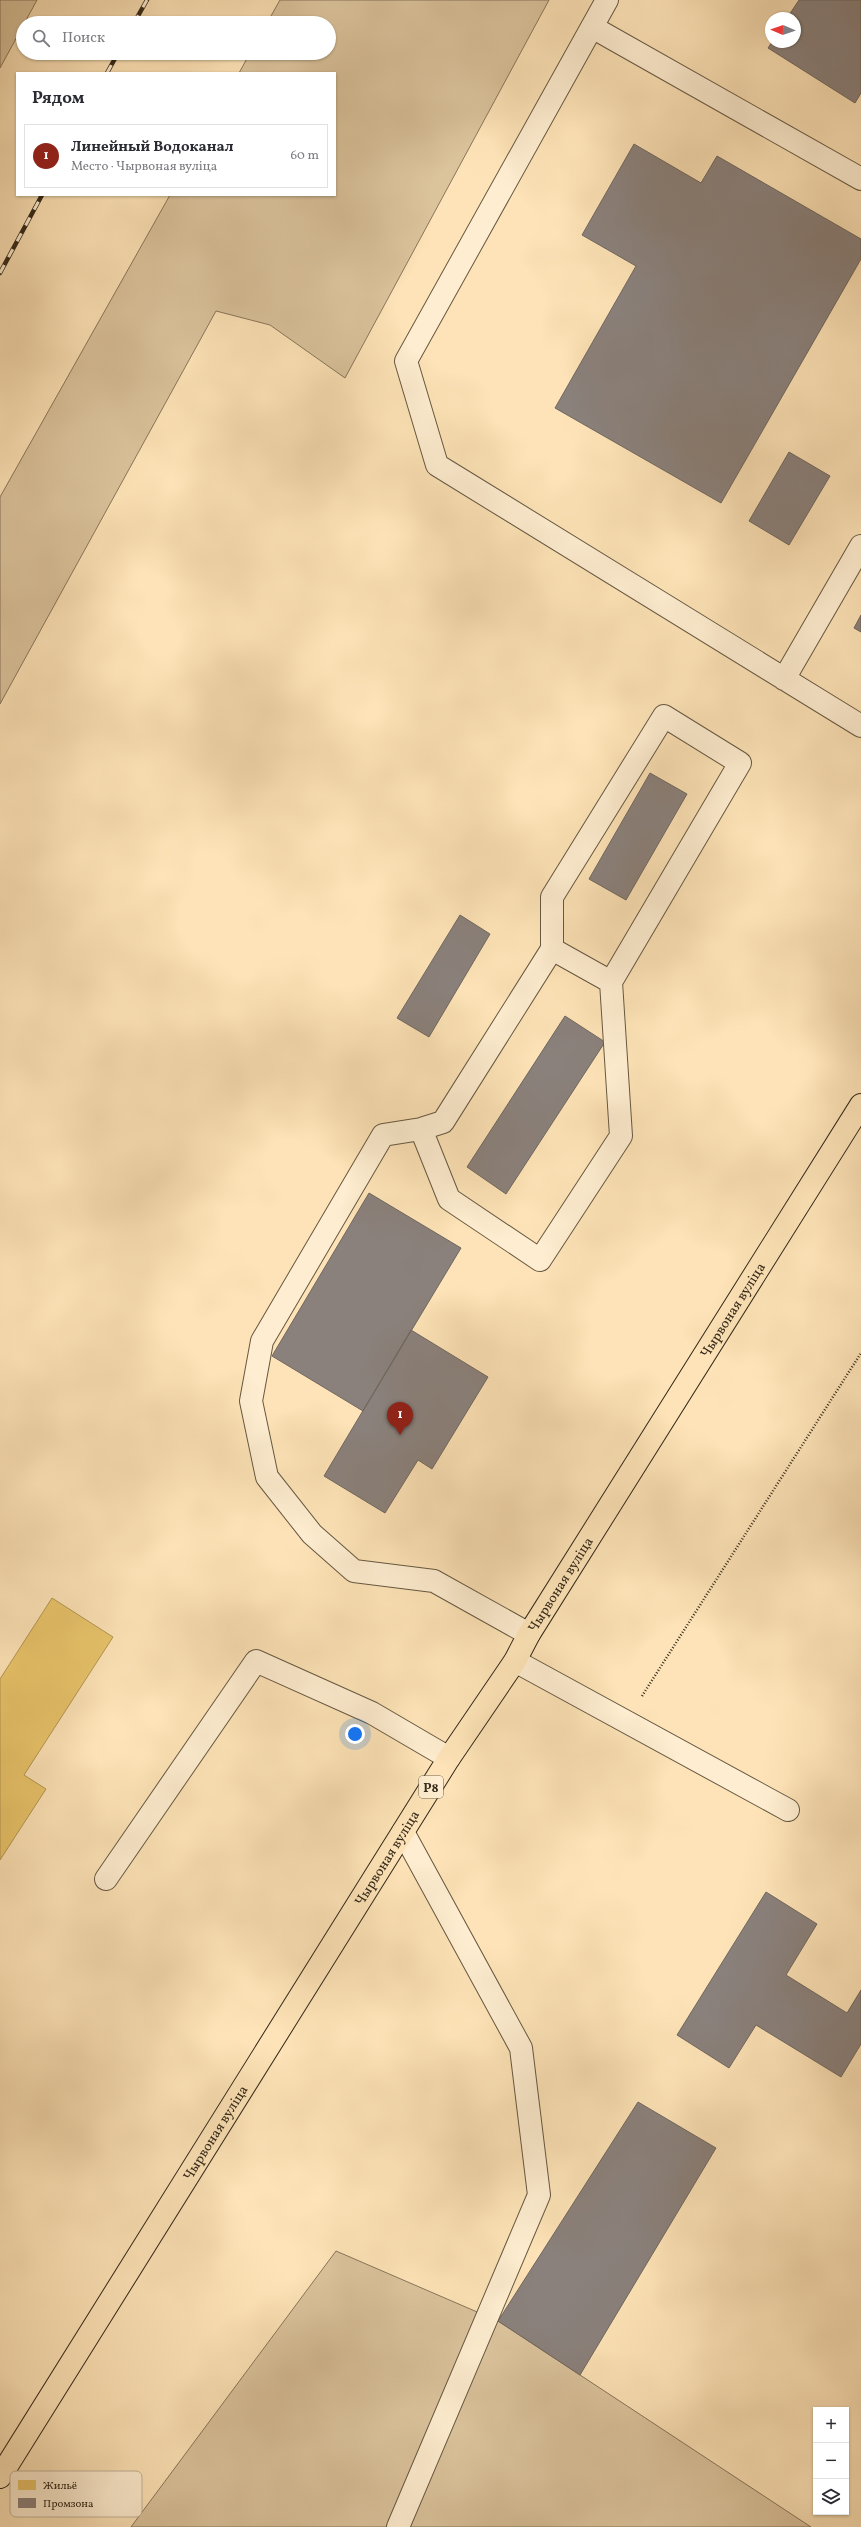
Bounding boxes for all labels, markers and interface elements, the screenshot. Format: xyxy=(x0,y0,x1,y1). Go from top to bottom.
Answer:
north arrow xyxy=(765,12,801,48)
search box xyxy=(16,16,336,60)
icon: search xyxy=(30,27,52,49)
text: Поиск xyxy=(62,28,105,49)
text: Рядом xyxy=(32,87,85,110)
text: Линейный Водоканал xyxy=(71,137,233,158)
text: 1 xyxy=(43,147,49,165)
text: 60 m xyxy=(291,147,319,165)
text: Место · Чырвоная вуліца xyxy=(71,158,217,176)
street label: Чырвоная вуліца xyxy=(697,1259,771,1362)
pin: 1 xyxy=(387,1402,413,1435)
street label: Чырвоная вуліца xyxy=(524,1534,598,1636)
your location xyxy=(345,1724,365,1744)
road number: Р8 xyxy=(419,1776,443,1798)
street label: Чырвоная вуліца xyxy=(351,1807,425,1910)
street label: Чырвоная вуліца xyxy=(179,2082,253,2185)
map controls xyxy=(813,2407,849,2515)
button: + xyxy=(813,2407,849,2443)
button: − xyxy=(813,2443,849,2479)
legend xyxy=(10,2471,142,2517)
text: Жильё xyxy=(43,2479,77,2494)
button: layers xyxy=(813,2479,849,2515)
text: Промзона xyxy=(43,2497,94,2512)

